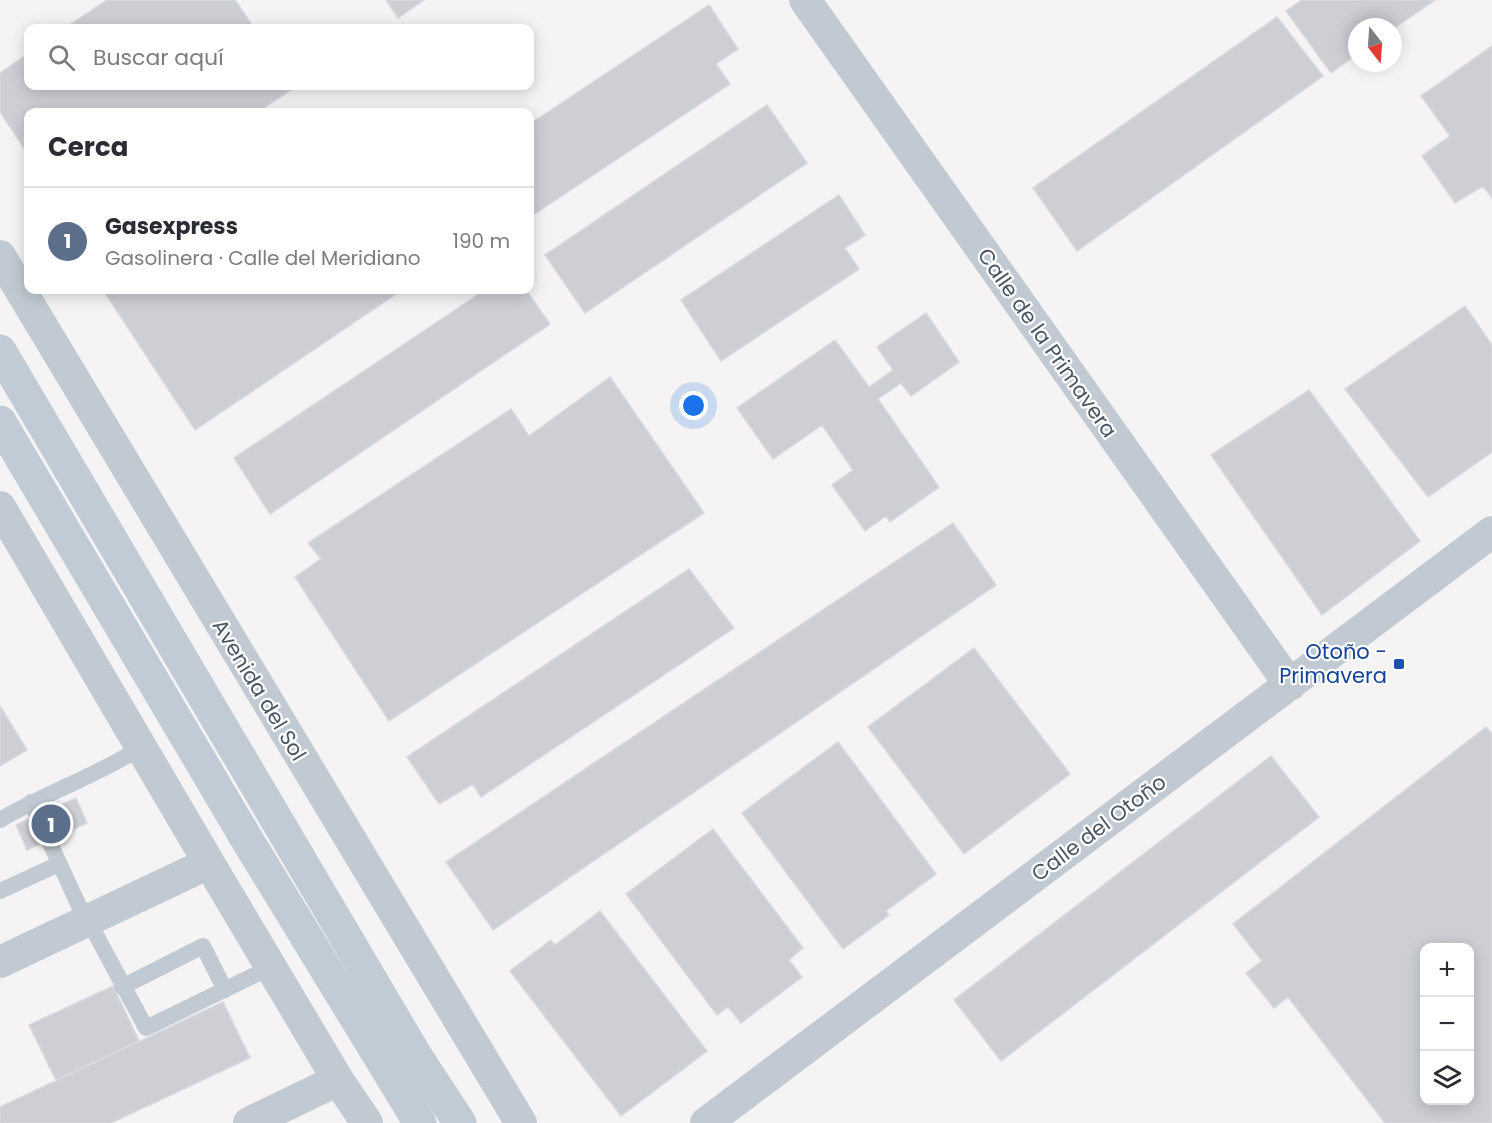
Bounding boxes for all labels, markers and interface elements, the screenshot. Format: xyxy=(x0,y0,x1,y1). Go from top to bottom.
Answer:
north arrow xyxy=(1348,18,1402,72)
search box xyxy=(24,24,534,90)
icon: search xyxy=(45,41,78,74)
text: Buscar aquí xyxy=(93,42,224,73)
text: Cerca xyxy=(48,129,128,165)
text: Gasexpress xyxy=(105,211,238,242)
text: 1 xyxy=(64,227,71,255)
text: 190 m xyxy=(453,227,510,255)
street label: Calle de la Primavera xyxy=(971,242,1124,443)
text: Gasolinera · Calle del Meridiano xyxy=(105,244,421,272)
your location xyxy=(679,391,708,420)
street label: Avenida del Sol xyxy=(206,613,313,766)
place label: Otoño - Primavera xyxy=(1279,637,1387,690)
marker: Otoño - Primavera xyxy=(1392,657,1406,671)
street label: Calle del Otoño xyxy=(1025,767,1172,888)
pin: 1 xyxy=(32,802,70,846)
map controls xyxy=(1420,943,1474,1105)
button: + xyxy=(1420,943,1474,997)
button: − xyxy=(1420,997,1474,1051)
button: layers xyxy=(1420,1051,1474,1105)

